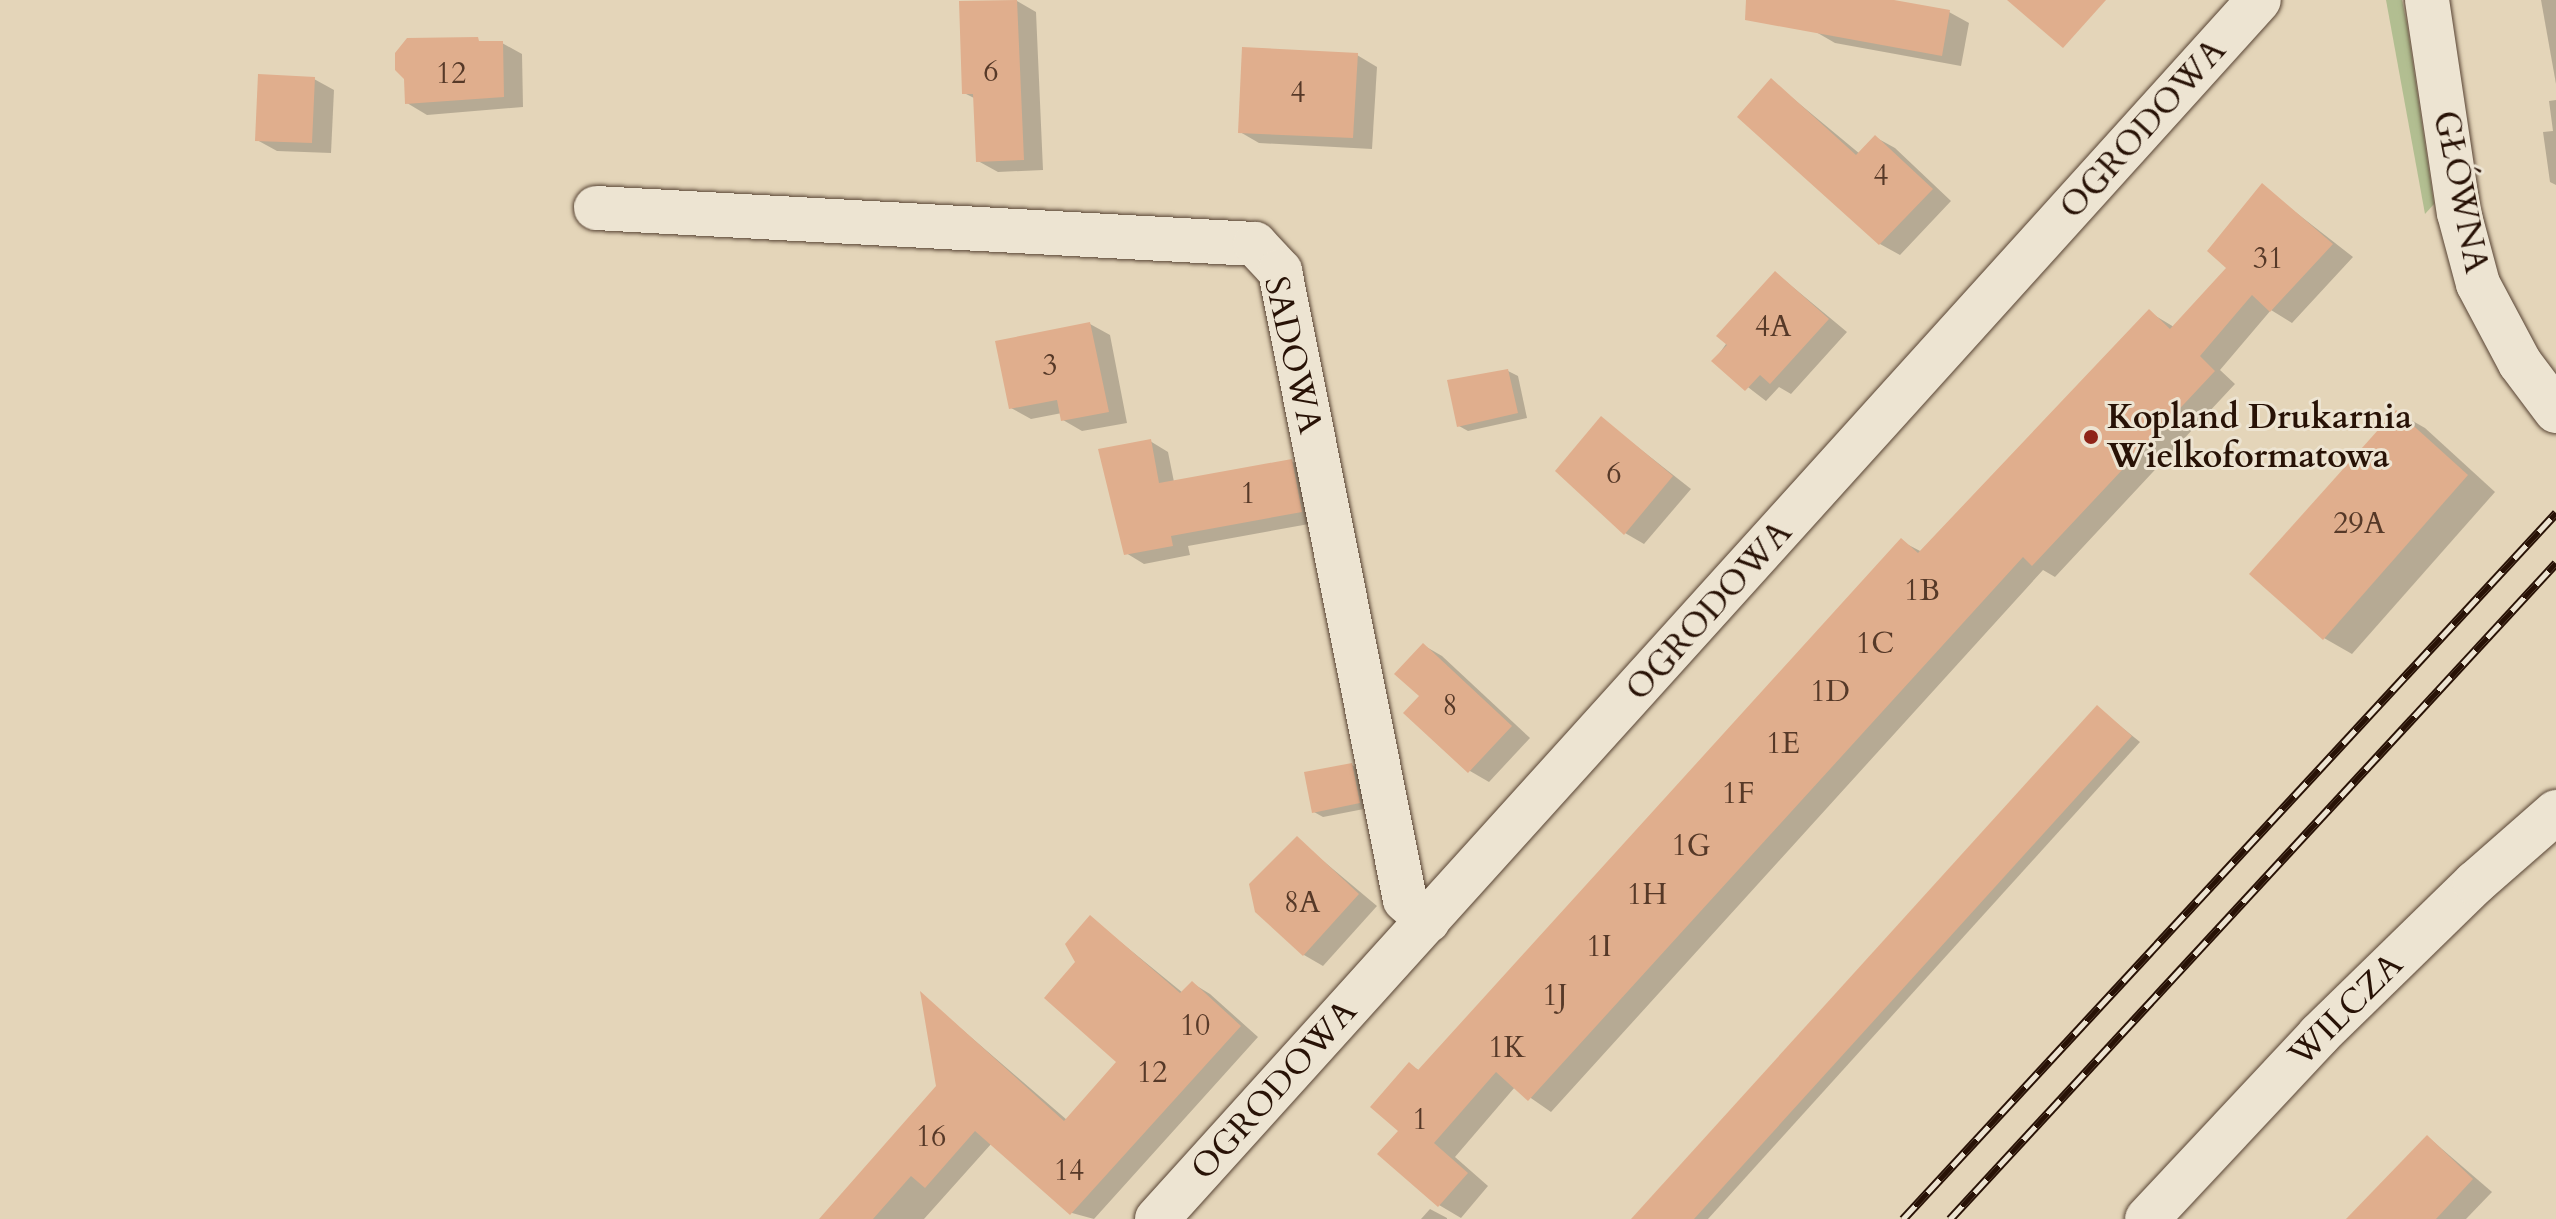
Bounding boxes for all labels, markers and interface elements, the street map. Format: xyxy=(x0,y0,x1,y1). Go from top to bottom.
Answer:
street label: OGRODOWA xyxy=(2052,31,2234,227)
house number: 6 xyxy=(983,54,999,90)
house number: 12 xyxy=(436,56,466,92)
house number: 4 xyxy=(1290,75,1306,111)
street label: GŁÓWNA xyxy=(2425,107,2497,277)
house number: 4 xyxy=(1873,158,1889,194)
house number: 31 xyxy=(2253,241,2283,277)
street label: SADOWA xyxy=(1255,272,1331,438)
house number: 4A xyxy=(1755,309,1791,345)
house number: 3 xyxy=(1042,348,1058,384)
place label: Kopland Drukarnia Wielkoformatowa xyxy=(2107,397,2412,476)
marker: Kopland Drukarnia Wielkoformatowa xyxy=(2082,428,2100,446)
house number: 6 xyxy=(1606,456,1622,492)
house number: 1 xyxy=(1240,476,1256,512)
house number: 29A xyxy=(2333,506,2385,542)
street label: OGRODOWA xyxy=(1618,513,1800,709)
house number: 1B xyxy=(1904,573,1940,609)
house number: 1C xyxy=(1856,626,1894,662)
house number: 1D xyxy=(1810,674,1850,710)
house number: 8 xyxy=(1442,688,1458,724)
house number: 1E xyxy=(1766,726,1800,762)
house number: 1F xyxy=(1722,776,1754,812)
house number: 1G xyxy=(1671,828,1711,864)
house number: 1H xyxy=(1627,877,1667,913)
house number: 8A xyxy=(1284,885,1320,921)
house number: 1I xyxy=(1586,929,1612,965)
street label: WILCZA xyxy=(2281,945,2411,1075)
house number: 1J xyxy=(1542,978,1568,1014)
street label: OGRODOWA xyxy=(1183,992,1365,1188)
house number: 10 xyxy=(1180,1008,1210,1044)
house number: 1K xyxy=(1488,1030,1526,1066)
house number: 12 xyxy=(1137,1055,1167,1091)
house number: 1 xyxy=(1412,1102,1428,1138)
house number: 16 xyxy=(916,1119,946,1155)
house number: 14 xyxy=(1054,1153,1084,1189)

